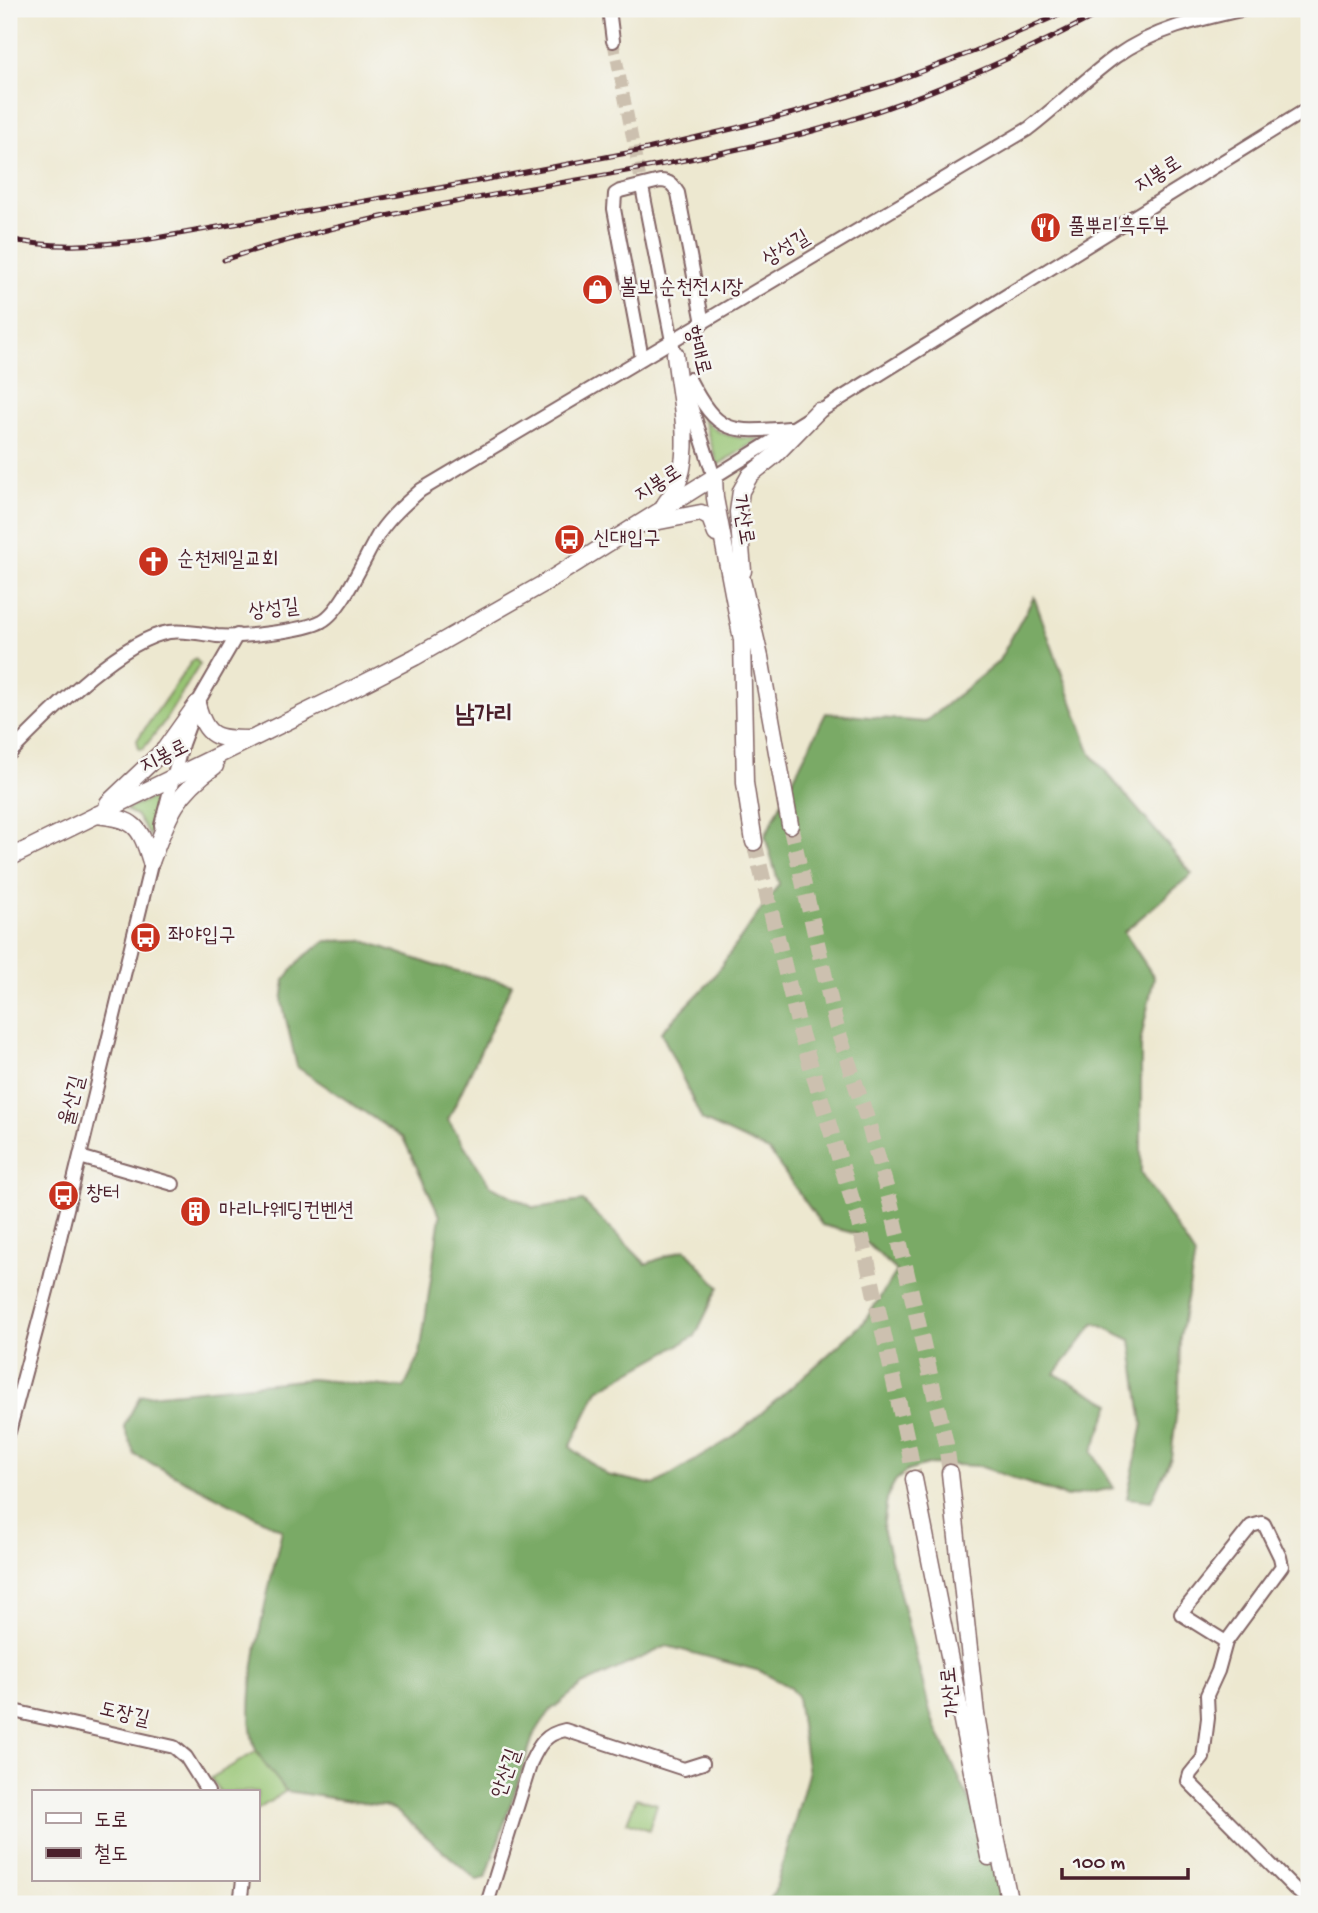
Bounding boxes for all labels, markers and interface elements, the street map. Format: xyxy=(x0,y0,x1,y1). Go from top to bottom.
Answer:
street label: 지봉로 xyxy=(1131,152,1187,200)
restaurant icon: 풀뿌리흑두부 xyxy=(1028,211,1062,245)
place label: 풀뿌리흑두부 xyxy=(1068,215,1169,241)
street label: 상성길 xyxy=(759,226,815,274)
shop icon: 볼보 순천전시장 xyxy=(580,272,614,306)
place label: 볼보 순천전시장 xyxy=(620,276,743,302)
street label: 향매로 xyxy=(677,323,715,379)
street label: 지봉로 xyxy=(631,461,687,509)
street label: 가산로 xyxy=(724,493,758,547)
bus stop icon: 신대입구 xyxy=(553,523,587,557)
place label: 신대입구 xyxy=(593,528,661,553)
church icon: 순천제일교회 xyxy=(137,544,171,578)
place label: 순천제일교회 xyxy=(177,548,278,574)
street label: 상성길 xyxy=(247,595,301,626)
district label: 남가리 xyxy=(455,702,513,731)
street label: 지봉로 xyxy=(137,736,193,780)
bus stop icon: 좌야입구 xyxy=(128,920,162,954)
place label: 좌야입구 xyxy=(168,925,236,950)
street label: 율산길 xyxy=(56,1073,92,1129)
bus stop icon: 창터 xyxy=(46,1178,80,1212)
place label: 창터 xyxy=(86,1183,120,1208)
building icon: 마리나웨딩컨벤션 xyxy=(179,1195,213,1229)
place label: 마리나웨딩컨벤션 xyxy=(219,1200,354,1225)
street label: 가산로 xyxy=(938,1665,968,1719)
street label: 도장길 xyxy=(96,1698,152,1734)
street label: 안산길 xyxy=(488,1746,528,1802)
legend xyxy=(32,1790,259,1882)
text: 도로 xyxy=(94,1810,128,1835)
scale bar xyxy=(1062,1836,1188,1880)
text: 철도 xyxy=(94,1843,128,1869)
text: 100 m xyxy=(1072,1852,1125,1877)

